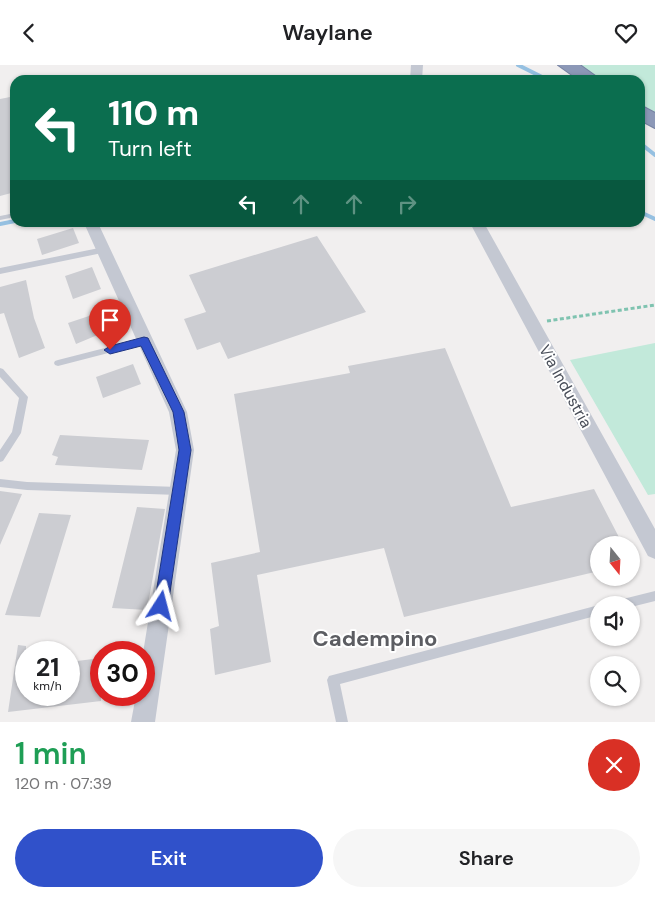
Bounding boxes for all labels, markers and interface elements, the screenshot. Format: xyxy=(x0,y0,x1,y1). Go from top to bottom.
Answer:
text: Waylane xyxy=(282,18,373,47)
icon: back xyxy=(15,19,43,47)
icon: heart xyxy=(612,19,640,47)
text: 110 m xyxy=(108,90,199,136)
icon: left xyxy=(25,95,90,160)
text: Turn left xyxy=(108,134,192,163)
icon: left xyxy=(234,190,262,218)
icon: ahead xyxy=(287,190,315,218)
icon: ahead xyxy=(340,190,368,218)
icon: right xyxy=(393,190,421,218)
pin xyxy=(89,299,131,350)
icon: arrive xyxy=(96,306,124,334)
street label: Via Industria xyxy=(534,341,597,432)
north arrow xyxy=(590,536,640,586)
map controls xyxy=(590,536,640,706)
position arrow xyxy=(134,579,186,631)
button: sound xyxy=(590,596,640,646)
district label: Cadempino xyxy=(313,624,437,653)
speed limit sign: 30 xyxy=(90,641,155,706)
text: 21 xyxy=(36,651,59,684)
button: search xyxy=(590,656,640,706)
text: km/h xyxy=(33,678,62,694)
text: 1 min xyxy=(15,734,87,773)
button: close xyxy=(588,739,640,791)
text: 120 m · 07:39 xyxy=(15,773,112,794)
button: Exit xyxy=(15,829,323,887)
button: Share xyxy=(333,829,640,887)

